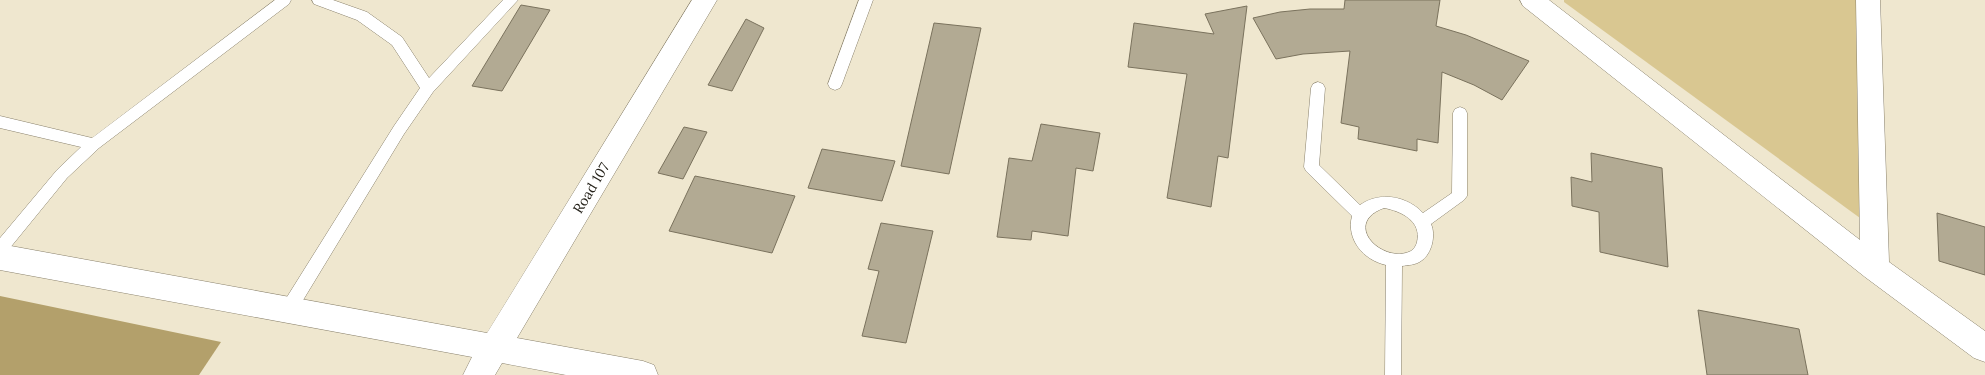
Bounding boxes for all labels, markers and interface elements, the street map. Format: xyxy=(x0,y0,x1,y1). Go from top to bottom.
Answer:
street label: Road 107 xyxy=(569,159,613,217)

